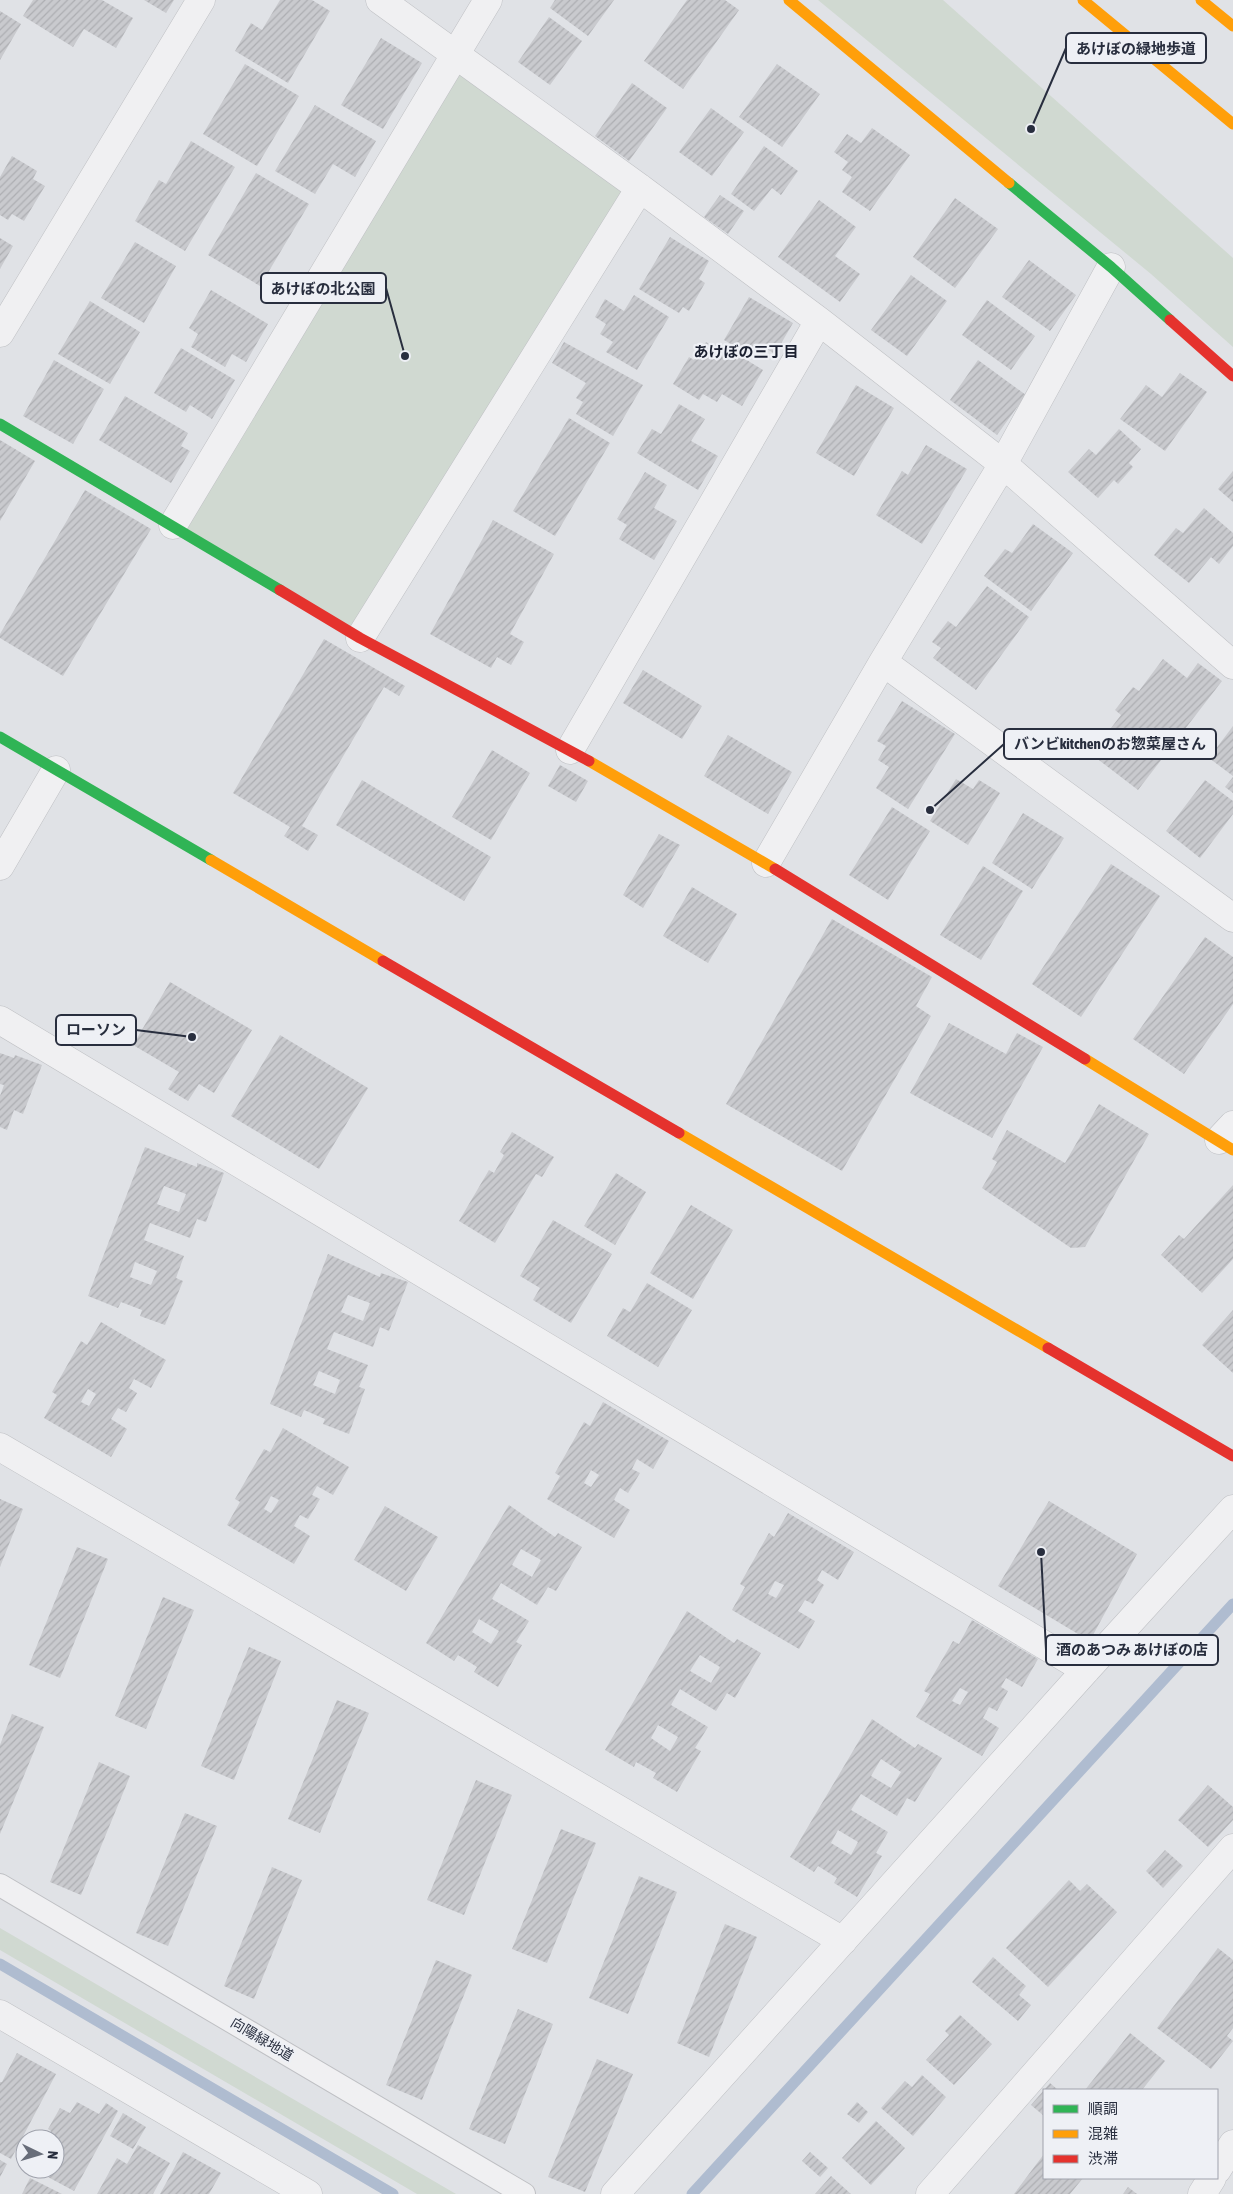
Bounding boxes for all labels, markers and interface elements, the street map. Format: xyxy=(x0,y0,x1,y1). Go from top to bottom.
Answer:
callout: あけぼの緑地歩道 xyxy=(1066,33,1206,63)
text: あけぼの緑地歩道 xyxy=(1076,40,1196,57)
callout: あけぼの北公園 xyxy=(261,273,386,303)
text: あけぼの北公園 xyxy=(270,280,376,297)
district label: あけぼの三丁目 xyxy=(693,343,799,360)
callout: バンビkitchenのお惣菜屋さん xyxy=(1004,729,1216,759)
text: バンビkitchenのお惣菜屋さん xyxy=(1014,735,1206,752)
callout: ローソン xyxy=(56,1015,136,1045)
text: ローソン xyxy=(66,1021,126,1038)
callout: 酒のあつみ あけぼの店 xyxy=(1046,1635,1218,1665)
text: 酒のあつみ あけぼの店 xyxy=(1056,1641,1208,1658)
street label: 向陽緑地道 xyxy=(228,2014,296,2064)
legend xyxy=(1043,2089,1218,2179)
text: 順調 xyxy=(1088,2100,1118,2117)
text: 混雑 xyxy=(1088,2125,1118,2142)
north arrow xyxy=(15,2129,65,2179)
text: N xyxy=(45,2150,61,2160)
text: 渋滞 xyxy=(1088,2150,1118,2167)

